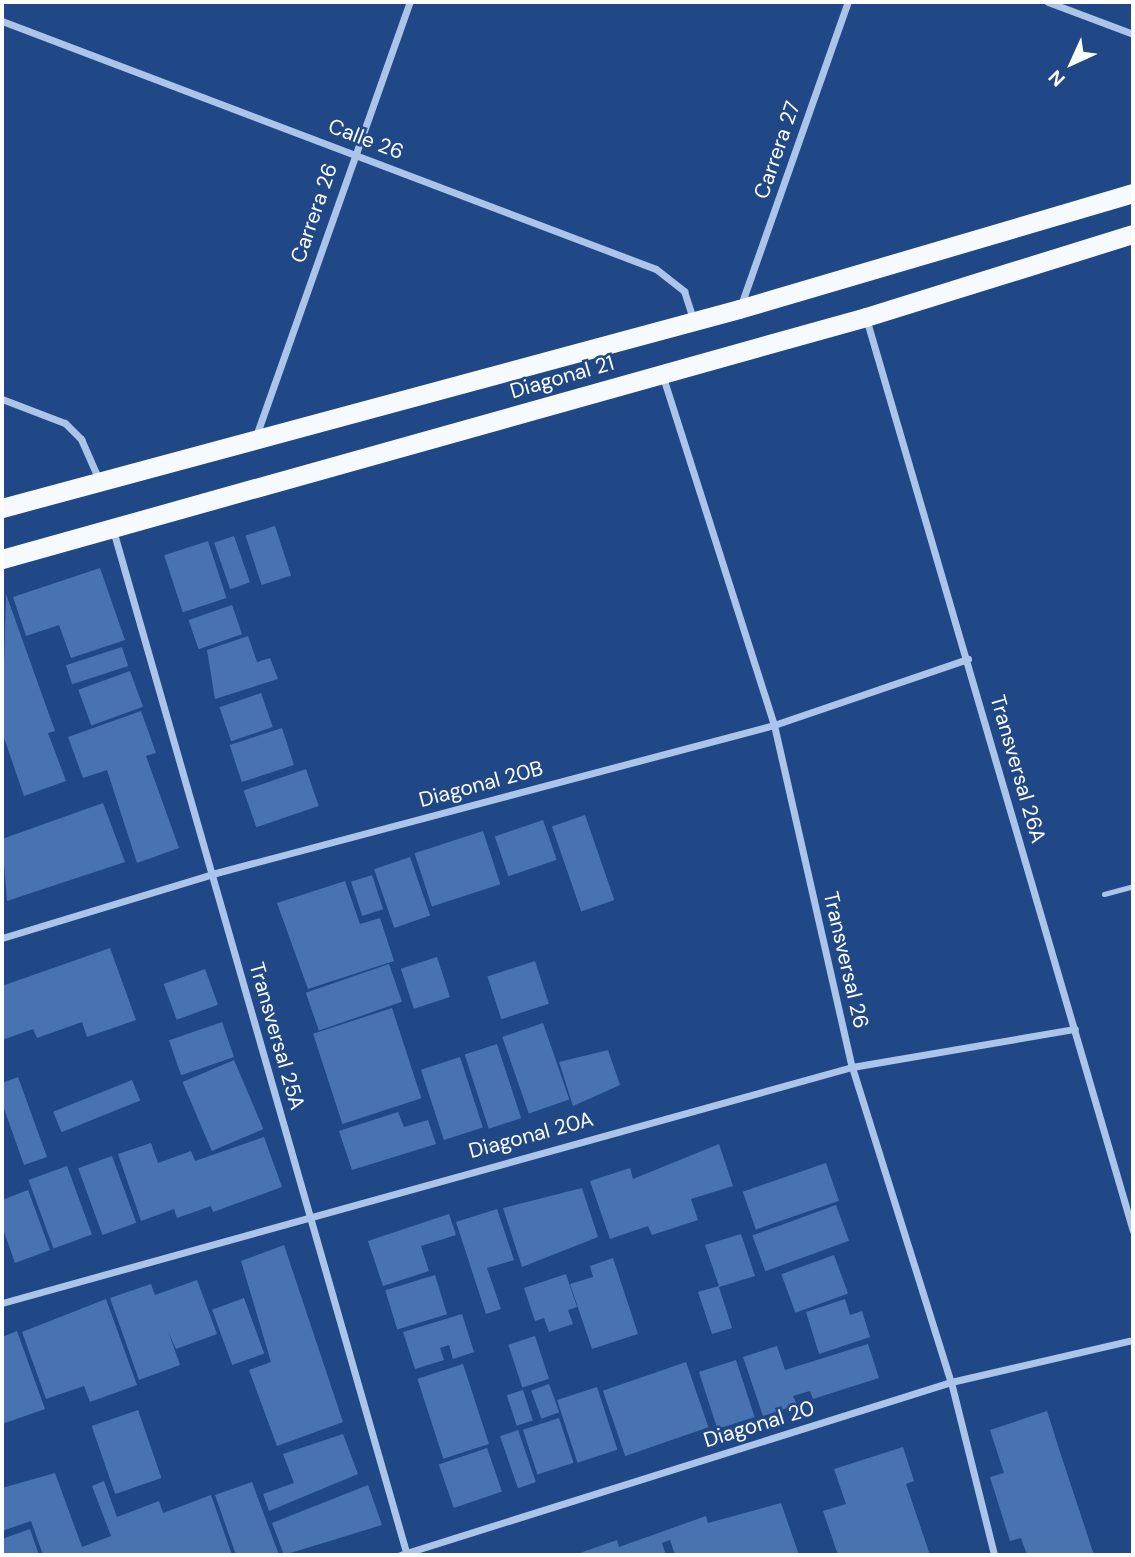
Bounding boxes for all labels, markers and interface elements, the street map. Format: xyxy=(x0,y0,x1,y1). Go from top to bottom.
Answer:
north arrow xyxy=(1037,28,1107,98)
text: N xyxy=(1043,64,1071,92)
street label: Carrera 27 xyxy=(749,98,805,202)
street label: Calle 26 xyxy=(325,113,407,165)
street label: Carrera 26 xyxy=(285,160,343,266)
street label: Diagonal 21 xyxy=(507,350,617,404)
street label: Transversal 26A xyxy=(985,692,1051,846)
street label: Diagonal 20B xyxy=(416,755,546,813)
street label: Transversal 26 xyxy=(818,889,874,1031)
street label: Transversal 25A xyxy=(244,959,310,1113)
street label: Diagonal 20A xyxy=(466,1106,596,1164)
street label: Diagonal 20 xyxy=(700,1395,818,1453)

